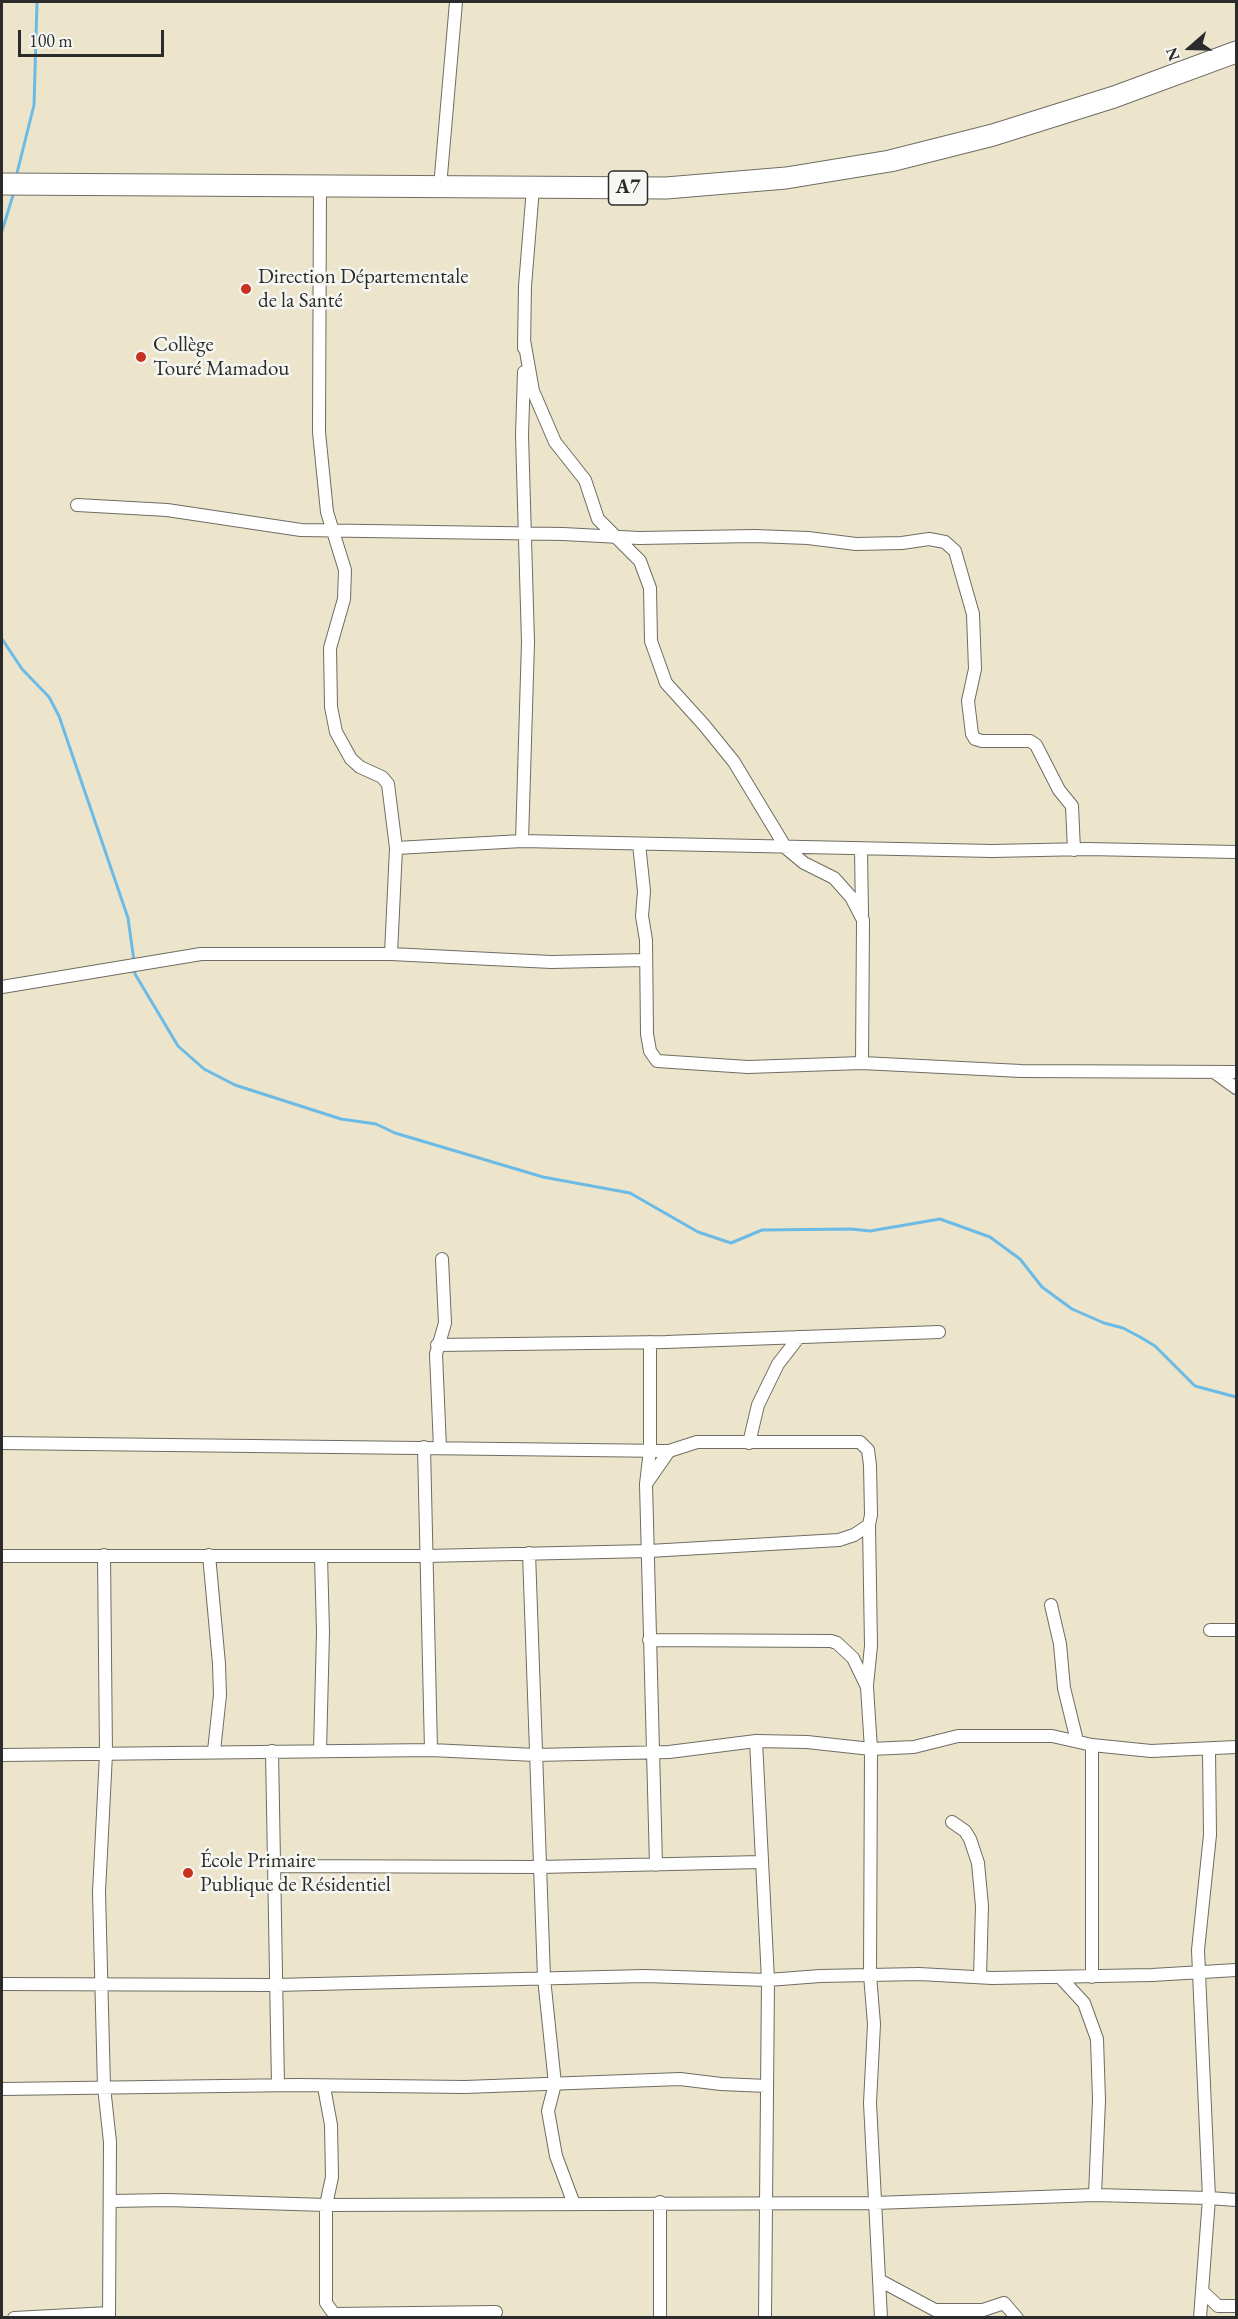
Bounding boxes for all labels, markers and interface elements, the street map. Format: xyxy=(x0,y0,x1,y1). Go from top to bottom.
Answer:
scale bar xyxy=(21,18,166,56)
north arrow xyxy=(1160,18,1220,78)
text: 100 m xyxy=(29,29,73,52)
text: N xyxy=(1161,45,1185,64)
road number: A7 xyxy=(608,171,648,205)
place label: Direction Départementale de la Santé xyxy=(258,264,468,314)
marker: Direction Départementale de la Santé xyxy=(239,282,253,296)
place label: Collège Touré Mamadou xyxy=(153,332,289,382)
marker: Collège Touré Mamadou xyxy=(134,350,148,364)
place label: École Primaire Publique de Résidentiel xyxy=(200,1848,391,1898)
marker: École Primaire Publique de Résidentiel xyxy=(181,1866,195,1880)

